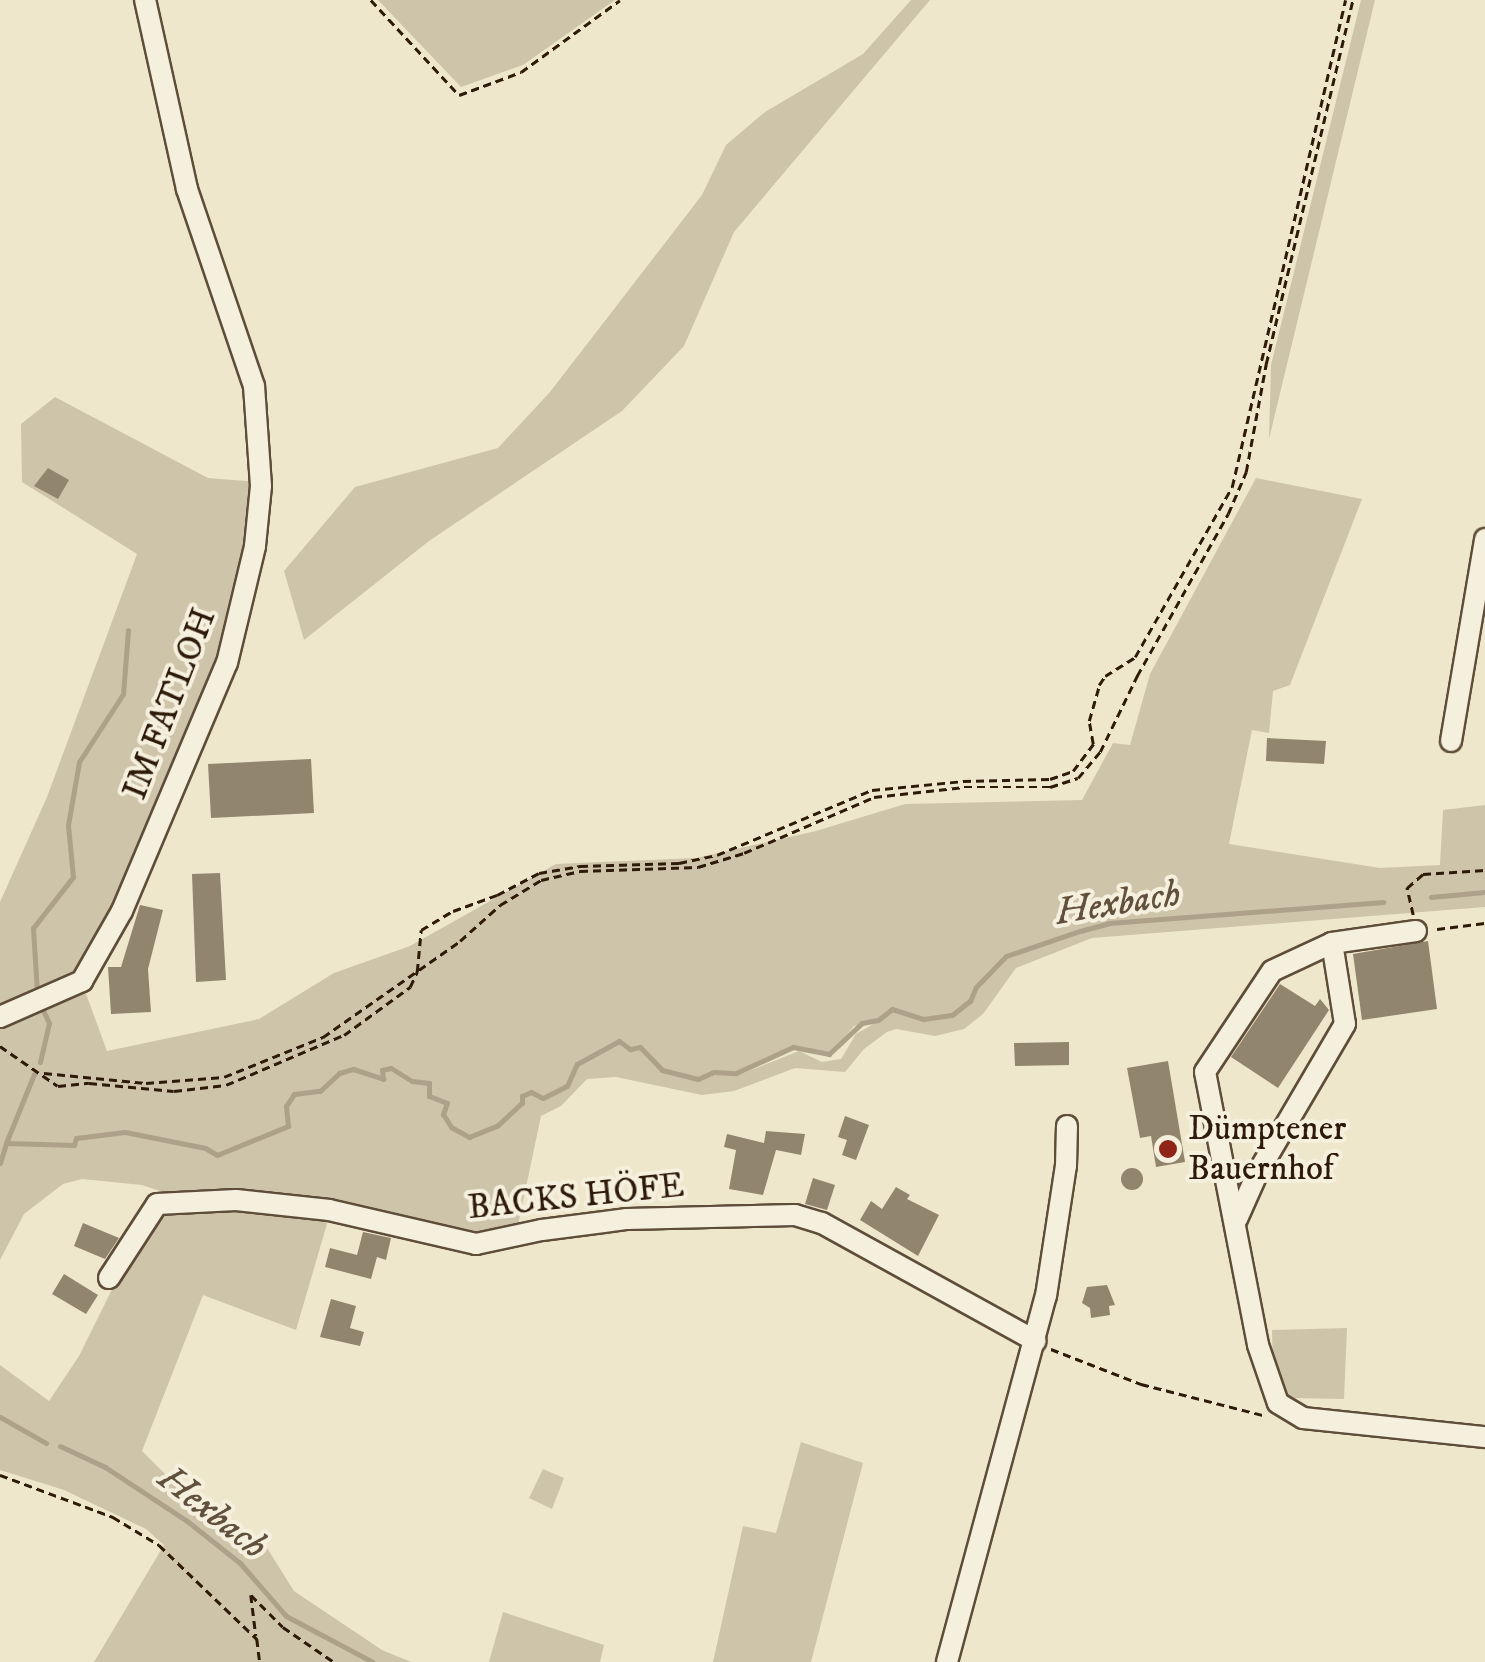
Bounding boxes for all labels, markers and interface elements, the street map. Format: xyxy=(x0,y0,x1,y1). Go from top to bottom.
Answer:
street label: IM FATLOH xyxy=(114,602,226,806)
water label: Hexbach xyxy=(1052,872,1184,936)
place label: Dümptener Bauernhof xyxy=(1188,1108,1346,1190)
marker: Dümptener Bauernhof xyxy=(1157,1138,1179,1160)
street label: BACKS HÖFE xyxy=(466,1165,686,1229)
water label: Hexbach xyxy=(148,1456,276,1570)

